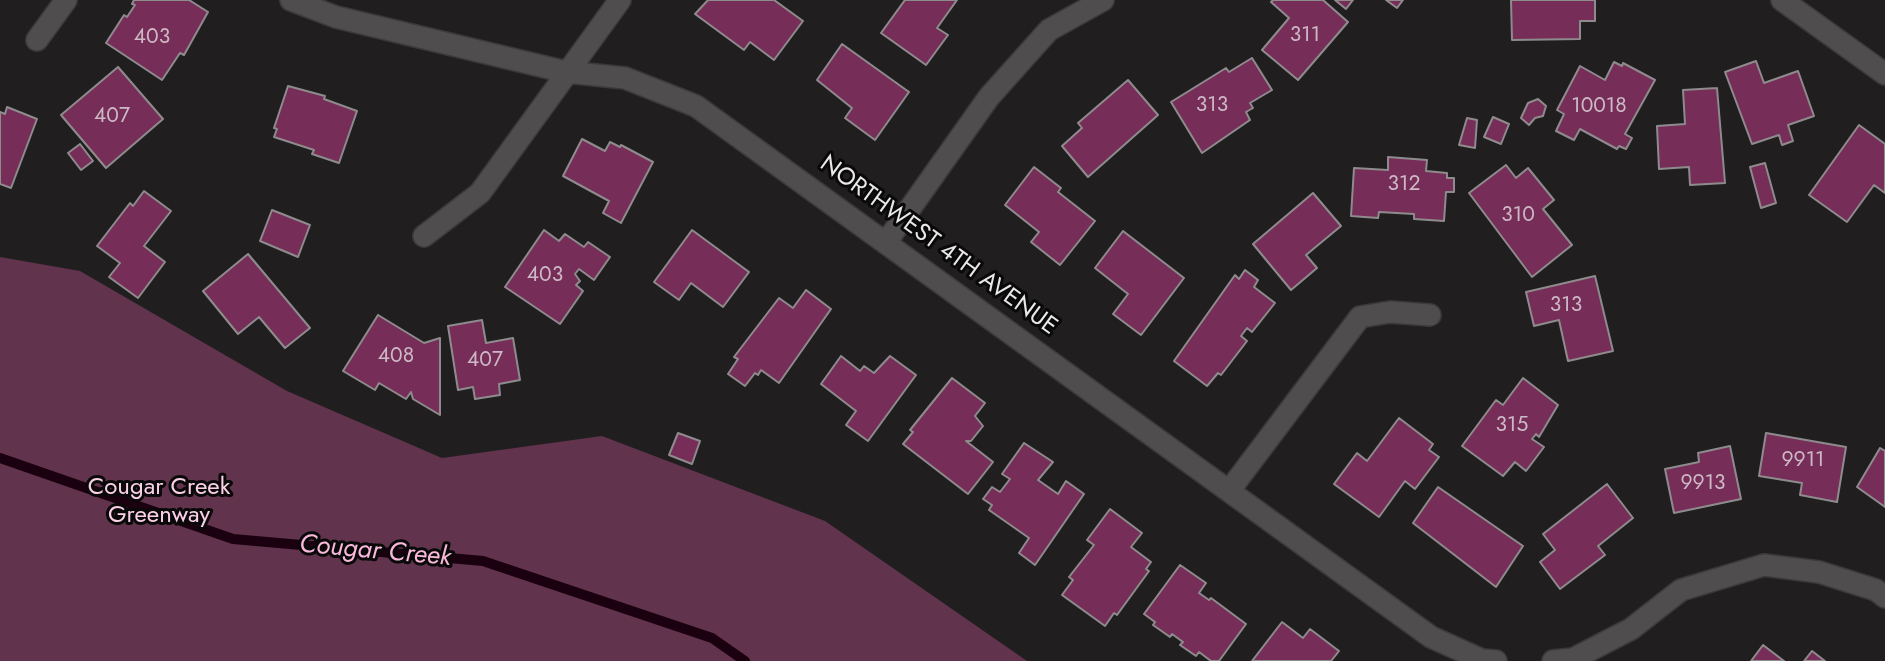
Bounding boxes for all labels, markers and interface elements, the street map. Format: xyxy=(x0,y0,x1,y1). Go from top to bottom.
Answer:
house number: 311 xyxy=(1290,23,1320,49)
house number: 403 xyxy=(134,25,170,51)
house number: 313 xyxy=(1196,93,1228,119)
house number: 10018 xyxy=(1571,94,1627,120)
house number: 407 xyxy=(94,104,130,130)
street label: NORTHWEST 4TH AVENUE xyxy=(814,150,1062,342)
house number: 312 xyxy=(1388,172,1420,198)
house number: 310 xyxy=(1501,203,1535,229)
house number: 403 xyxy=(527,263,563,289)
house number: 313 xyxy=(1550,293,1582,319)
house number: 408 xyxy=(378,344,414,370)
house number: 407 xyxy=(467,348,503,374)
house number: 315 xyxy=(1496,413,1528,439)
house number: 9911 xyxy=(1781,448,1825,474)
house number: 9913 xyxy=(1680,471,1726,497)
park label: Cougar Creek Greenway xyxy=(88,474,230,530)
water label: Cougar Creek xyxy=(298,530,452,574)

